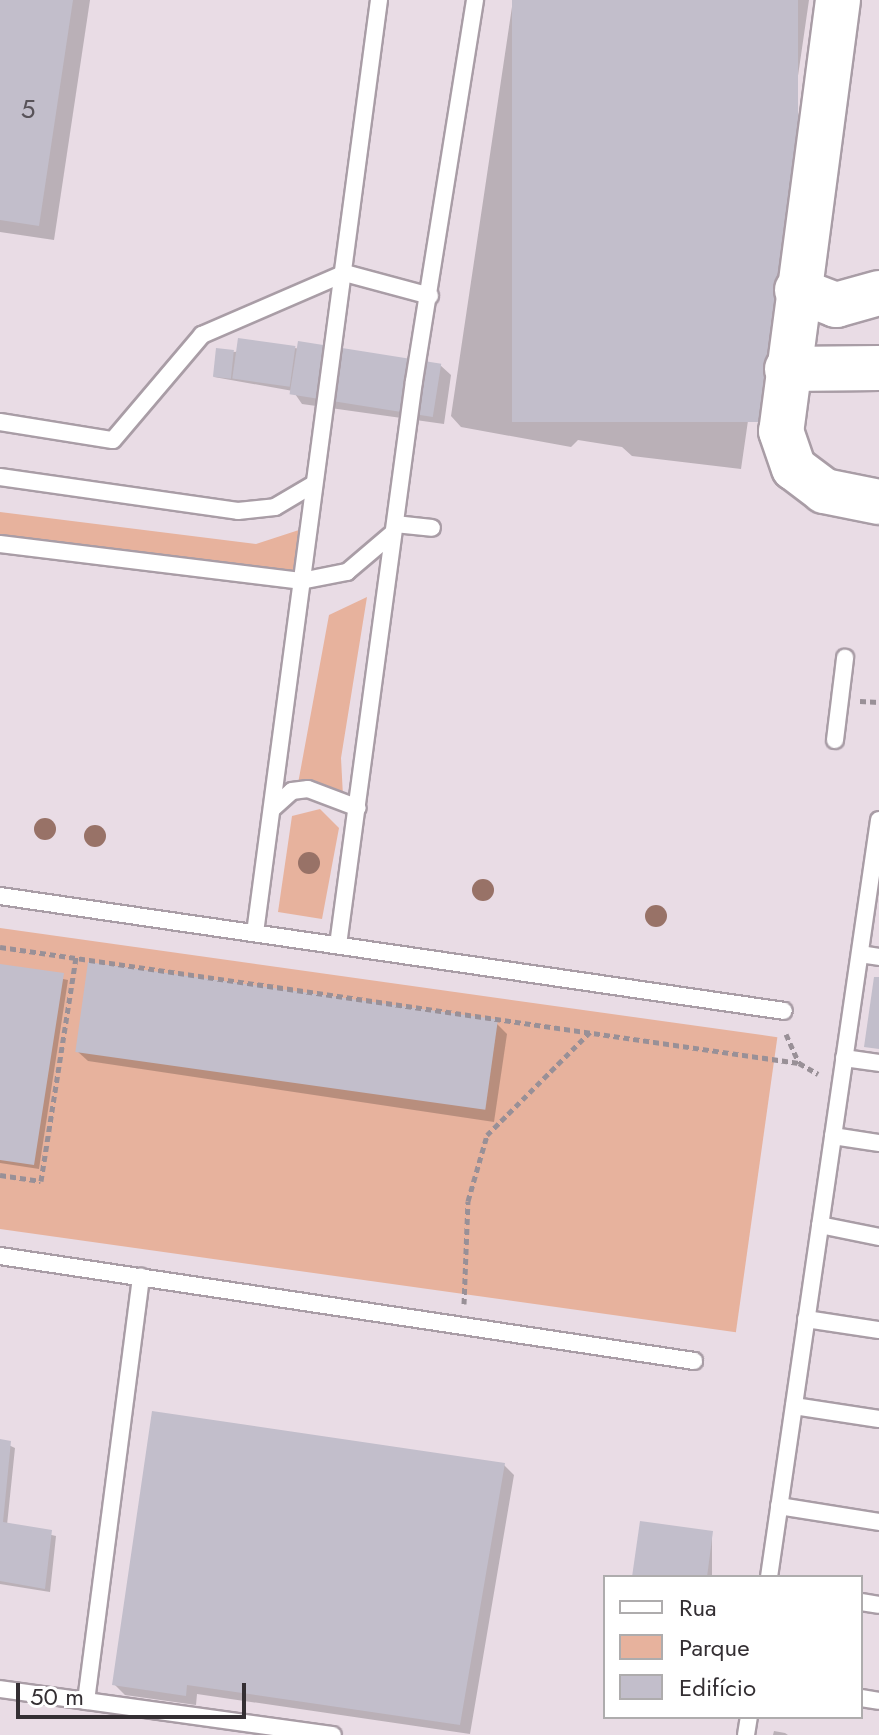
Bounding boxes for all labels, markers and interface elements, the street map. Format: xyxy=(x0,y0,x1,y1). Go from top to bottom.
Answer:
house number: 5 xyxy=(21,94,35,126)
legend xyxy=(603,1575,863,1719)
text: Rua xyxy=(679,1590,717,1625)
text: Parque xyxy=(679,1630,750,1665)
scale bar xyxy=(20,1667,250,1717)
text: Edifício xyxy=(679,1670,756,1705)
text: 50 m xyxy=(30,1679,84,1714)

